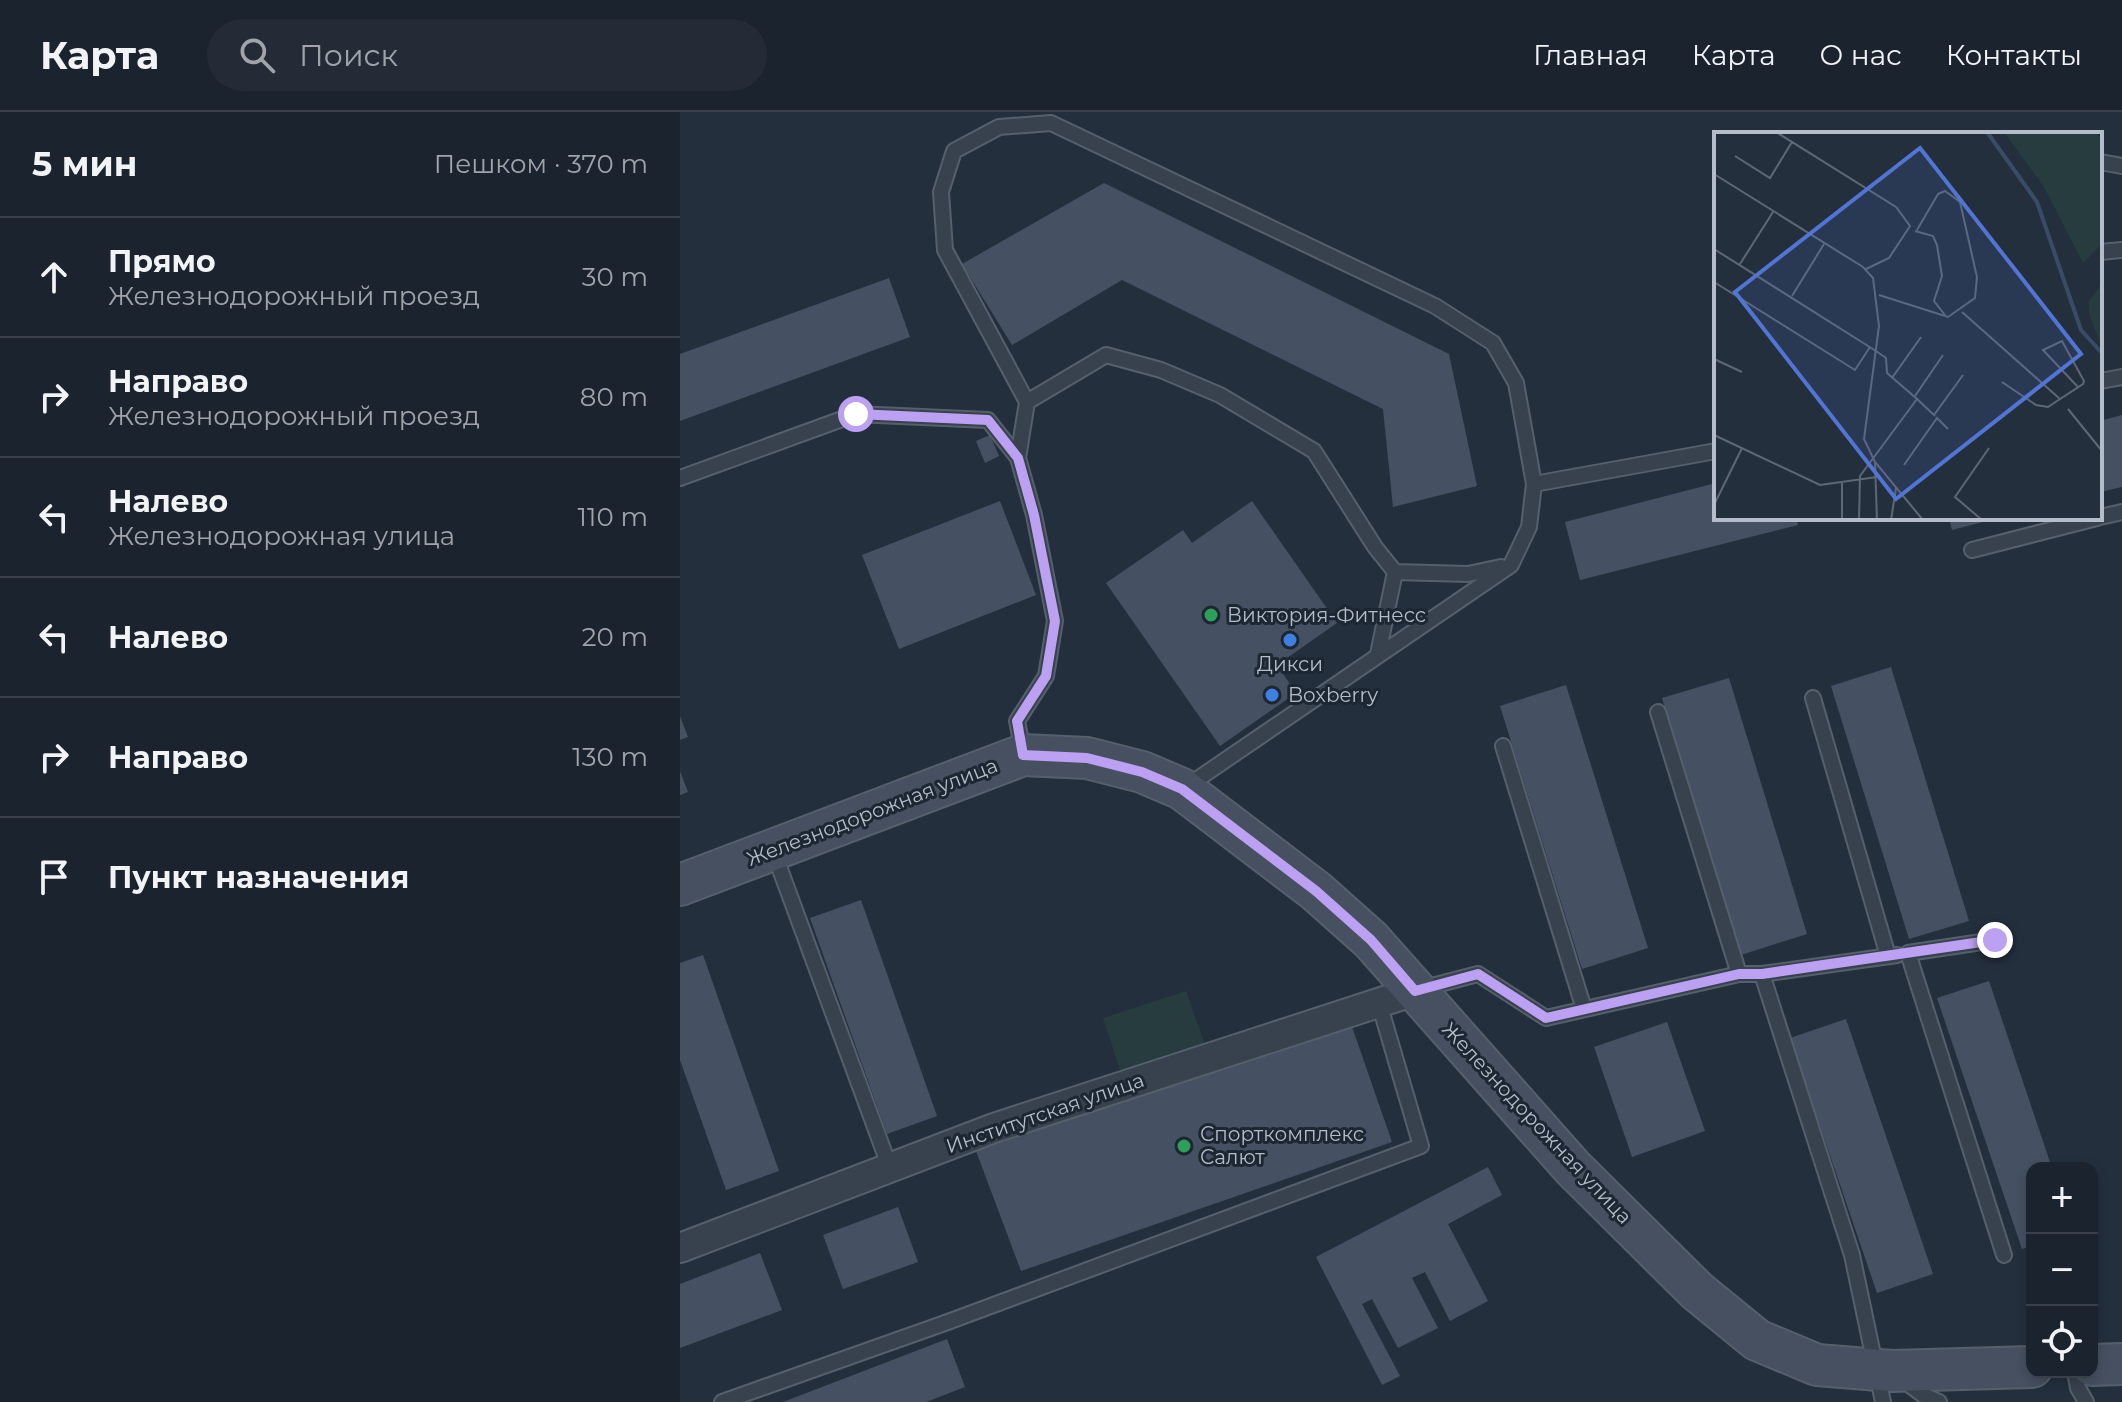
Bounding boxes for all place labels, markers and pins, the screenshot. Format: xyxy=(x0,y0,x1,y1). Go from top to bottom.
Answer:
place label: Виктория-Фитнесс xyxy=(1227,603,1426,627)
marker: Виктория-Фитнесс xyxy=(1202,606,1220,624)
marker: Дикси xyxy=(1281,631,1299,649)
place label: Дикси xyxy=(1257,652,1323,676)
place label: Boxberry xyxy=(1288,683,1378,707)
marker: Boxberry xyxy=(1263,686,1281,704)
place label: Спорткомплекс Салют xyxy=(1200,1122,1364,1169)
marker: Спорткомплекс Салют xyxy=(1175,1137,1193,1155)

